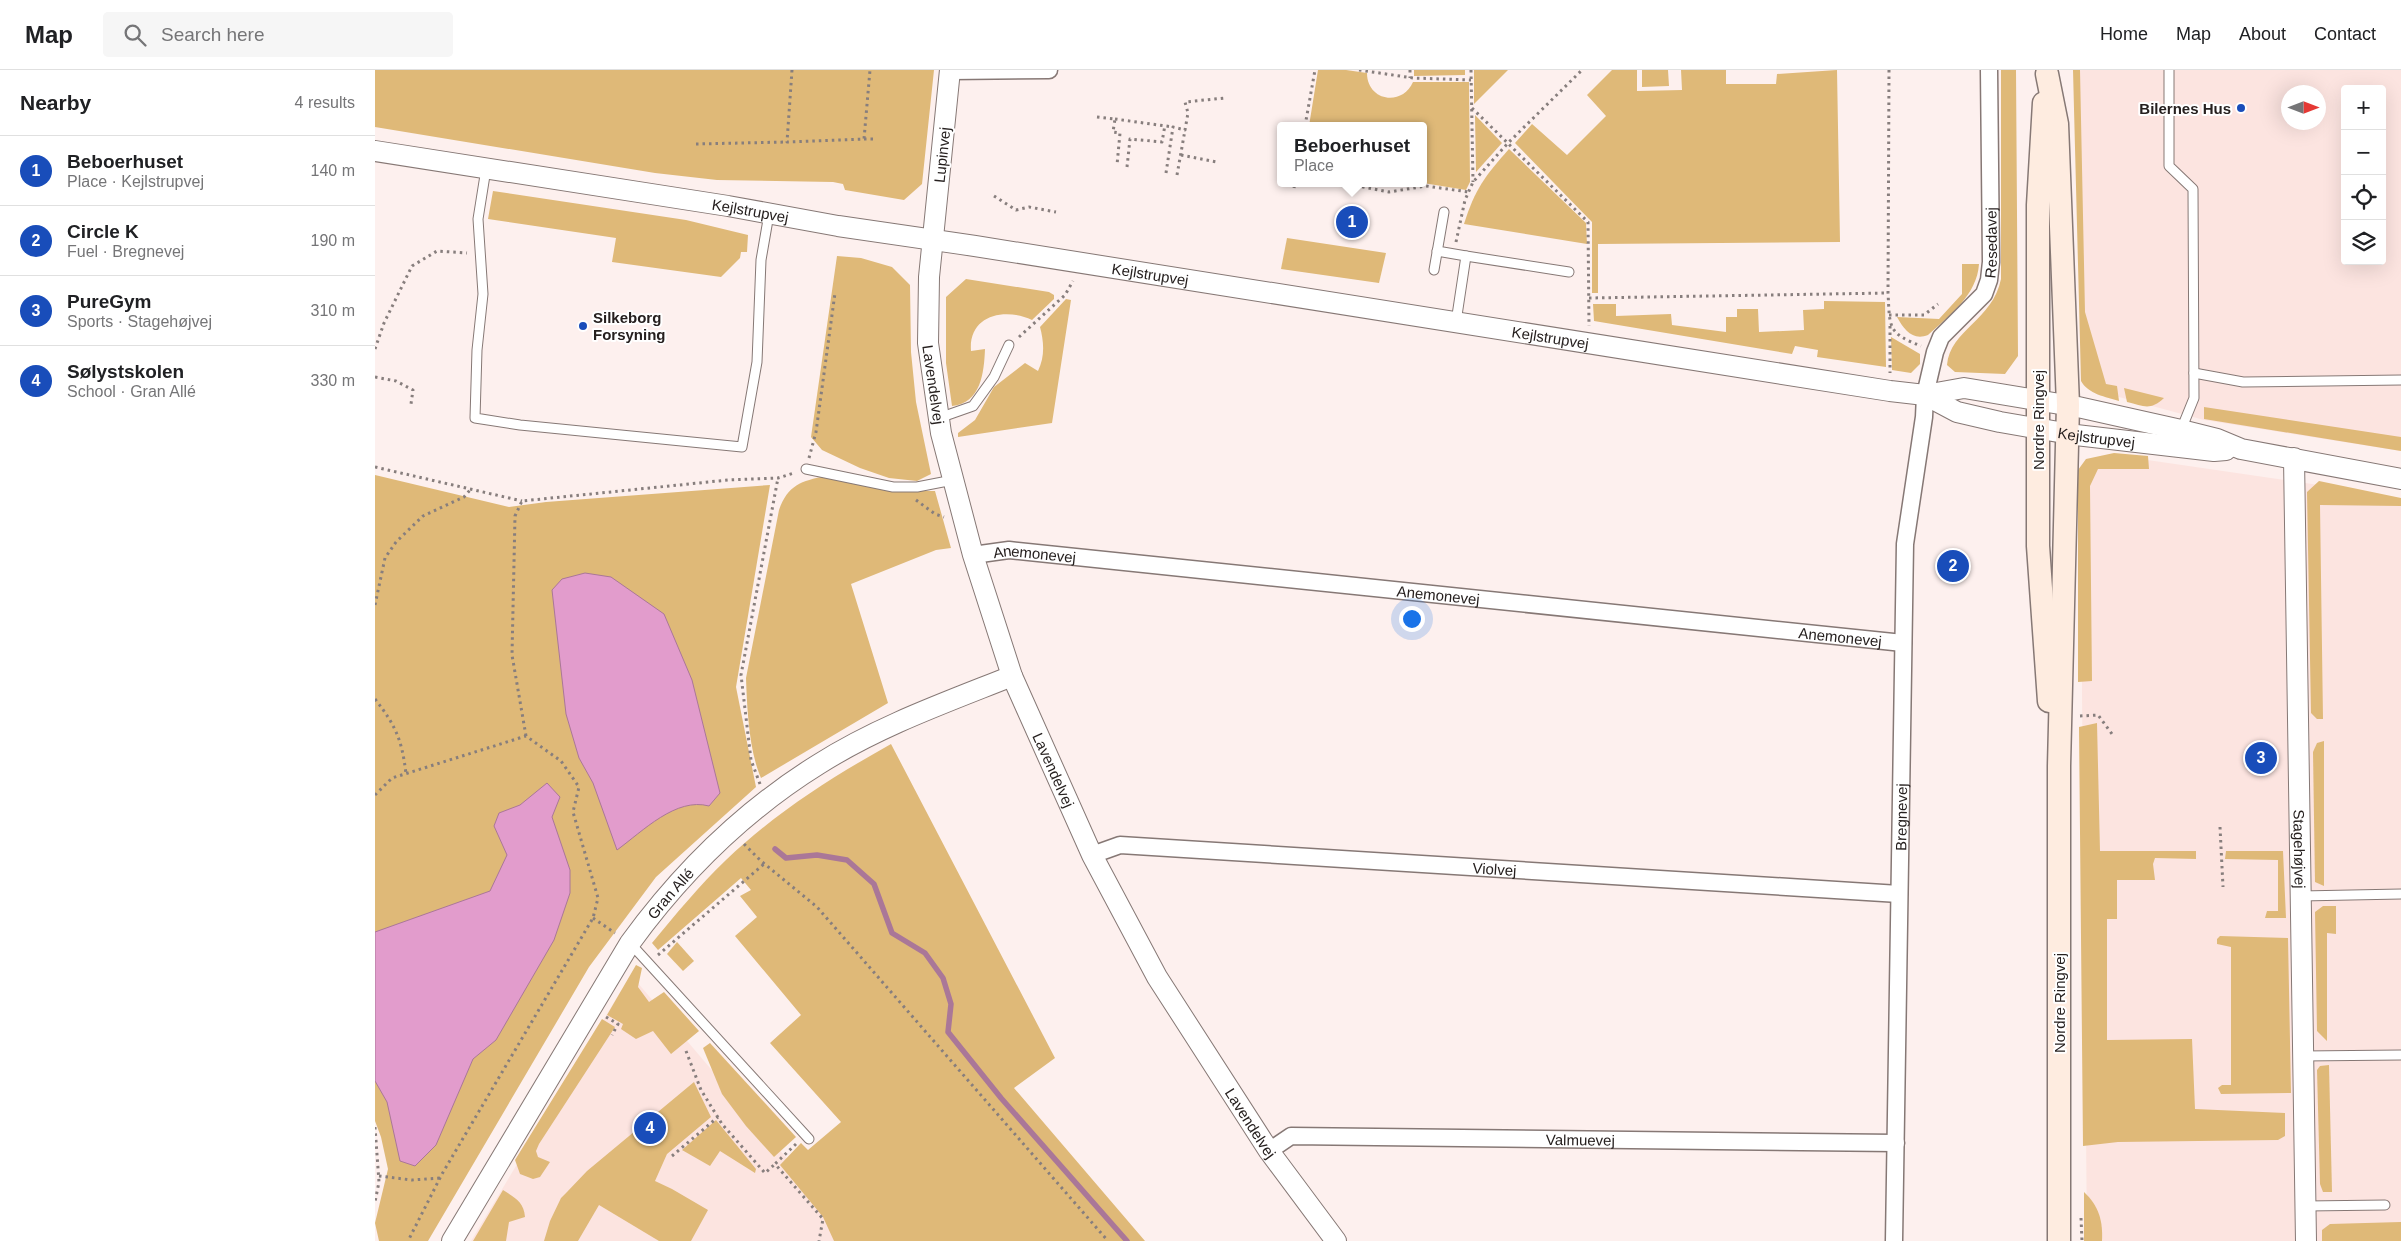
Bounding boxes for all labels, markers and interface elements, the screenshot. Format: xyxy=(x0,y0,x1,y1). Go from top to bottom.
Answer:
search box xyxy=(103,12,453,57)
text: Map xyxy=(25,21,73,48)
icon: search xyxy=(121,21,149,49)
text: Search here xyxy=(161,24,265,45)
text: Home xyxy=(2100,24,2148,44)
text: Map xyxy=(2176,24,2211,44)
text: About xyxy=(2239,24,2286,44)
text: Contact xyxy=(2314,24,2376,44)
north arrow xyxy=(2281,85,2326,130)
map controls xyxy=(2341,85,2386,265)
button: + xyxy=(2341,85,2386,130)
text: Nearby xyxy=(20,91,91,114)
text: 4 results xyxy=(295,94,355,111)
place label: Bilernes Hus xyxy=(2139,100,2231,117)
marker: Bilernes Hus xyxy=(2235,102,2247,114)
popup xyxy=(1277,122,1427,187)
street label: Lupinvej xyxy=(931,126,953,184)
button: − xyxy=(2341,130,2386,175)
text: Beboerhuset xyxy=(1294,135,1410,156)
text: Beboerhuset xyxy=(67,151,183,172)
text: Place xyxy=(1294,157,1334,174)
text: 1 xyxy=(32,162,40,179)
text: 140 m xyxy=(311,162,355,179)
text: Place · Kejlstrupvej xyxy=(67,173,204,190)
button: locate xyxy=(2341,175,2386,220)
street label: Kejlstrupvej xyxy=(711,195,790,225)
pin: 1 xyxy=(1336,203,1368,241)
street label: Resedavej xyxy=(1981,207,2000,279)
button: layers xyxy=(2341,220,2386,265)
text: Circle K xyxy=(67,221,139,242)
text: 2 xyxy=(32,232,40,249)
text: 190 m xyxy=(311,232,355,249)
text: Fuel · Bregnevej xyxy=(67,243,184,260)
street label: Kejlstrupvej xyxy=(1111,259,1190,288)
text: PureGym xyxy=(67,291,151,312)
text: 3 xyxy=(32,302,40,319)
text: 310 m xyxy=(311,302,355,319)
place label: Silkeborg Forsyning xyxy=(593,309,666,343)
text: Sports · Stagehøjvej xyxy=(67,313,212,330)
marker: Silkeborg Forsyning xyxy=(577,320,589,332)
street label: Kejlstrupvej xyxy=(1511,323,1590,352)
street label: Lavendelvej xyxy=(920,344,948,425)
text: Sølystskolen xyxy=(67,361,184,382)
street label: Nordre Ringvej xyxy=(2030,370,2047,470)
text: 4 xyxy=(32,372,40,389)
text: 330 m xyxy=(311,372,355,389)
text: School · Gran Allé xyxy=(67,383,196,400)
street label: Kejlstrupvej xyxy=(2057,424,2136,450)
street label: Anemonevej xyxy=(992,541,1077,565)
pin: 2 xyxy=(1937,547,1969,585)
street label: Anemonevej xyxy=(1396,582,1481,607)
your location xyxy=(1399,606,1425,632)
street label: Anemonevej xyxy=(1798,624,1883,649)
street label: Lavendelvej xyxy=(1030,730,1078,810)
pin: 3 xyxy=(2245,739,2277,777)
street label: Bregnevej xyxy=(1892,783,1910,851)
street label: Stagehøjvej xyxy=(2291,809,2309,889)
street label: Violvej xyxy=(1472,859,1517,878)
street label: Gran Allé xyxy=(643,864,697,922)
street label: Nordre Ringvej xyxy=(2051,953,2068,1053)
street label: Lavendelvej xyxy=(1222,1085,1280,1161)
pin: 4 xyxy=(634,1109,666,1147)
street label: Valmuevej xyxy=(1546,1130,1615,1148)

